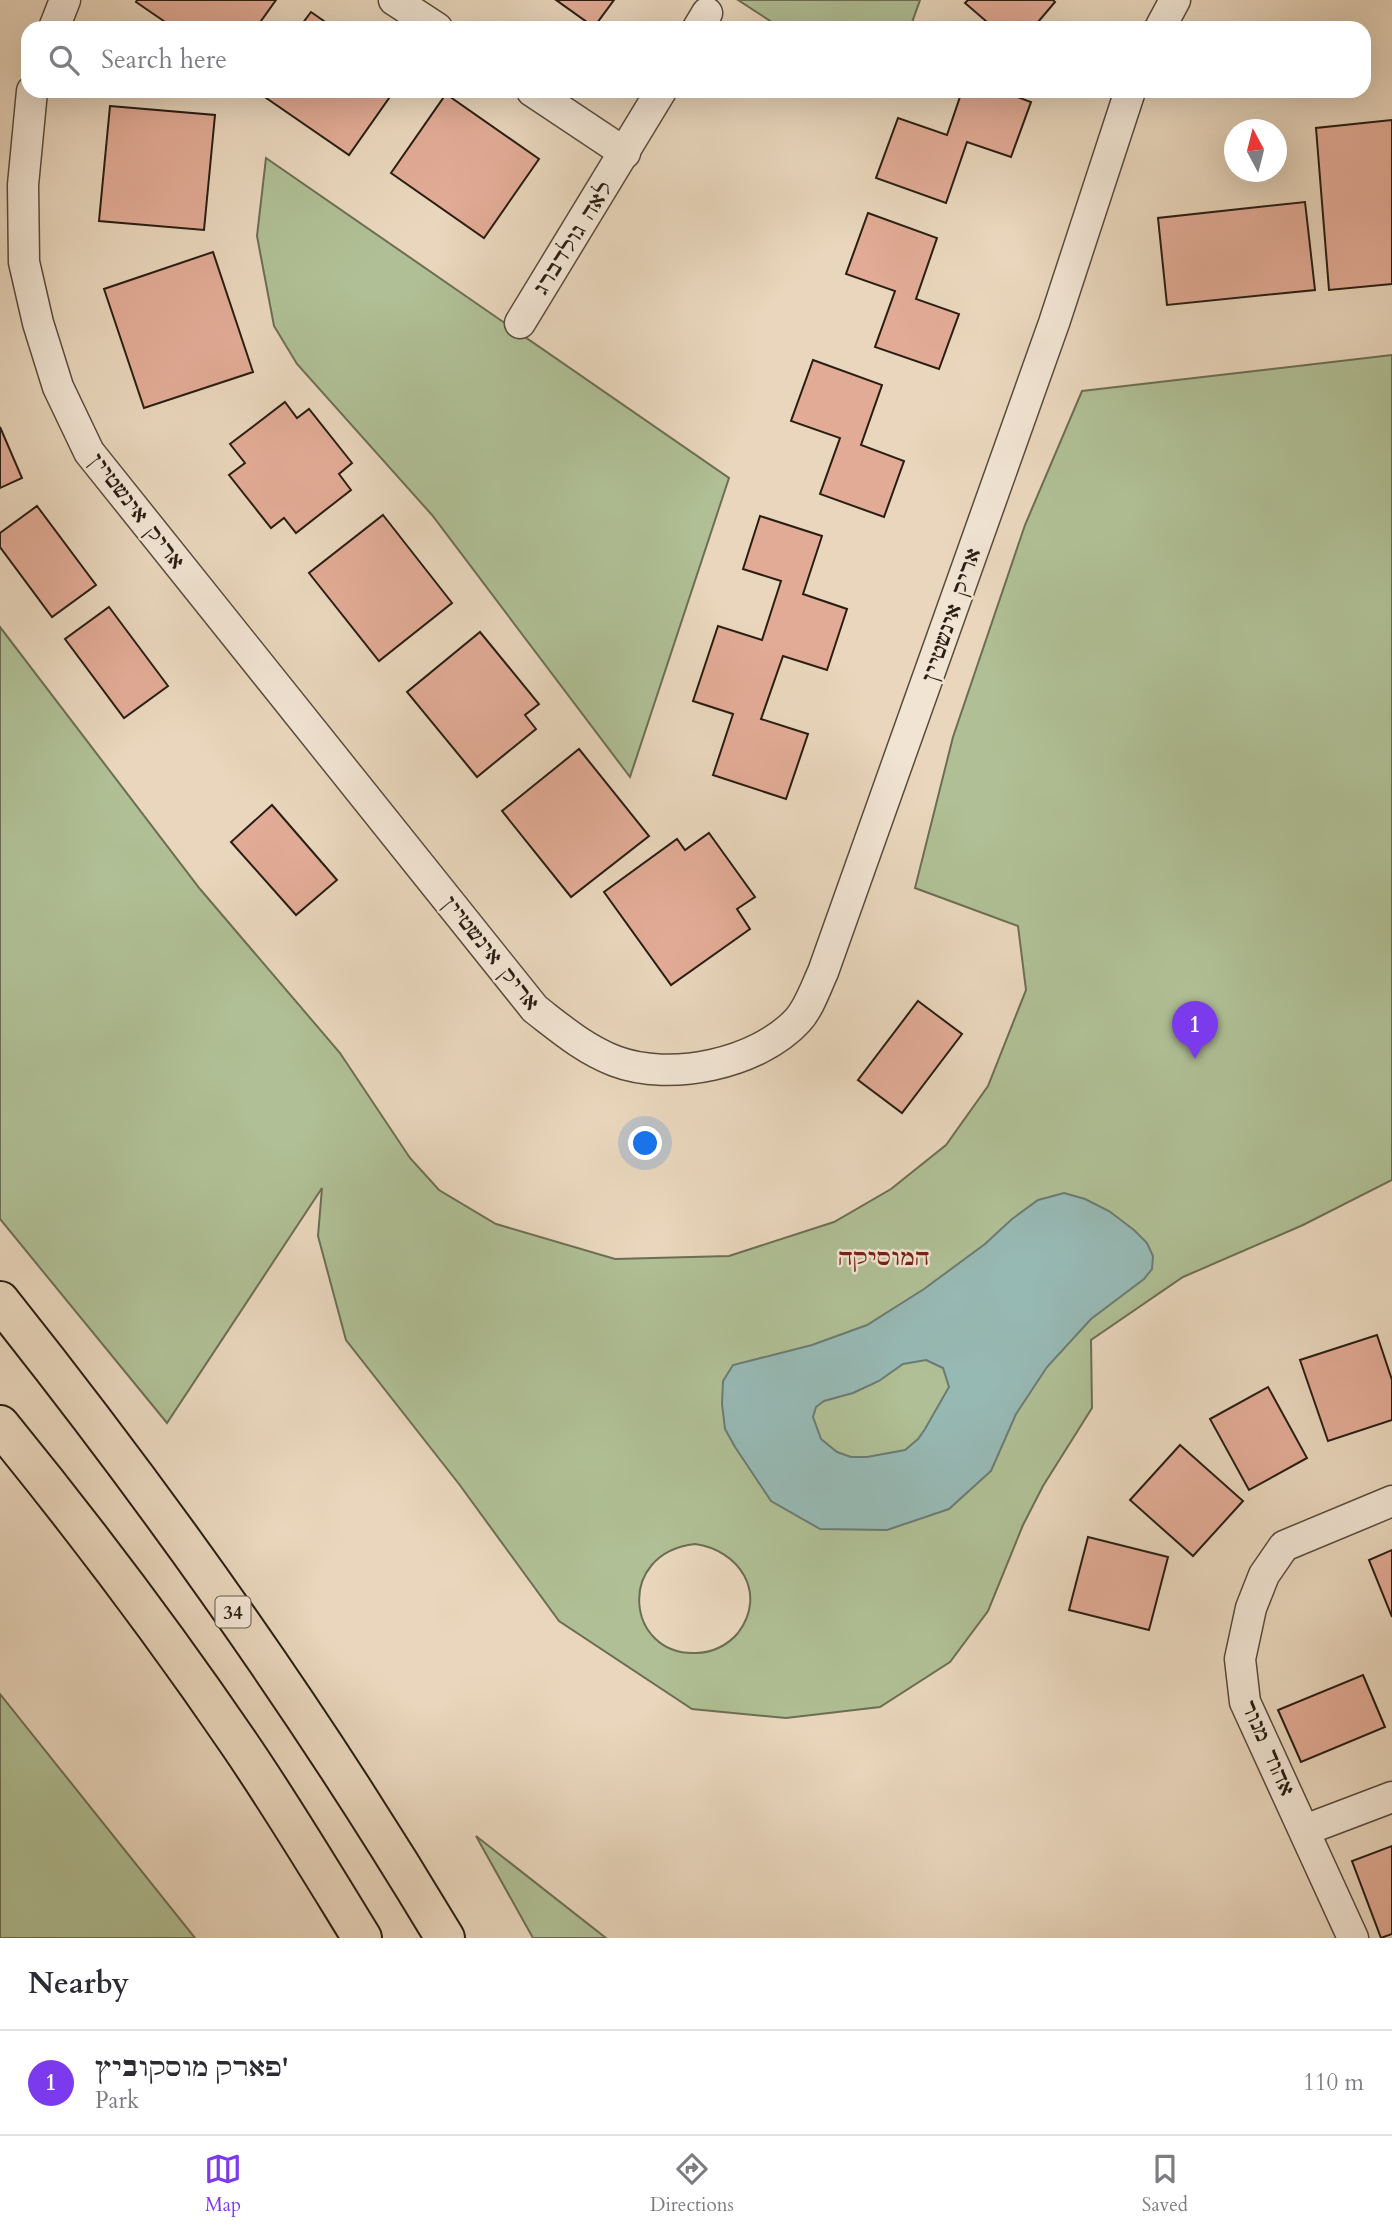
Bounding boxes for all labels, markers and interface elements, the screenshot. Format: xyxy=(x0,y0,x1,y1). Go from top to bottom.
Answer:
search box xyxy=(21,21,1371,98)
icon: search xyxy=(45,41,83,79)
text: Search here xyxy=(101,42,227,77)
north arrow xyxy=(1224,119,1287,182)
street label: לאה גולדברג xyxy=(527,176,620,301)
street label: אריק אינשטיין xyxy=(82,447,191,576)
street label: אריק אינשטיין xyxy=(915,544,988,686)
street label: אריק אינשטיין xyxy=(435,890,546,1017)
pin: 1 xyxy=(1172,1001,1218,1059)
your location xyxy=(628,1126,662,1160)
district label: המוסיקה xyxy=(838,1242,930,1273)
road number: 34 xyxy=(216,1596,250,1628)
street label: אהוד מנור xyxy=(1234,1696,1302,1801)
text: Nearby xyxy=(28,1963,129,2004)
text: פארק מוסקוביץ' xyxy=(95,2050,289,2085)
text: 1 xyxy=(45,2067,57,2098)
text: 110 m xyxy=(1303,2067,1364,2098)
text: Park xyxy=(95,2085,139,2116)
tab: Map xyxy=(204,2150,242,2218)
tab: Directions xyxy=(650,2150,734,2218)
tab: Saved xyxy=(1142,2150,1188,2218)

